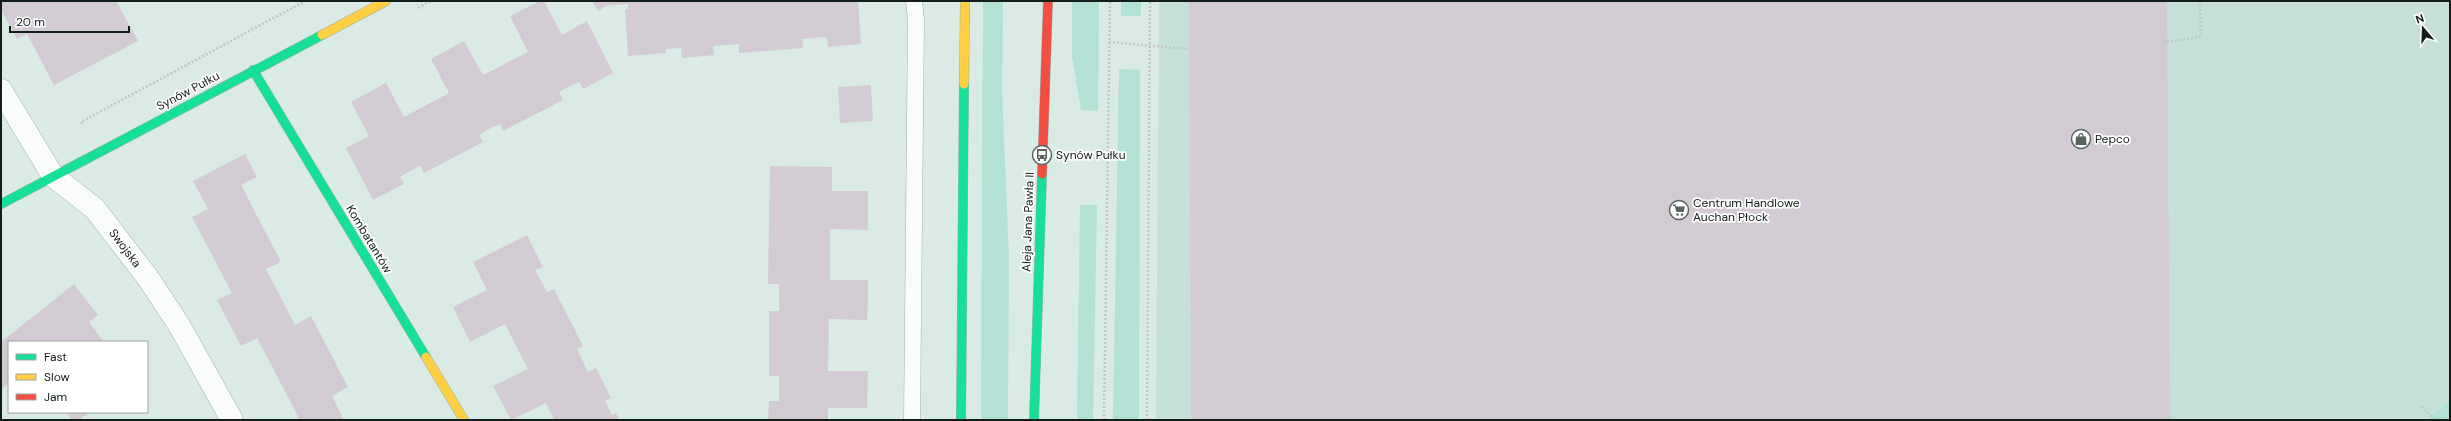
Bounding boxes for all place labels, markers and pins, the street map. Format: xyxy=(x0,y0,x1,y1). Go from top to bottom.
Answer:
shop icon: Pepco xyxy=(2070,128,2092,150)
place label: Pepco xyxy=(2095,131,2130,147)
bus stop icon: Synów Pułku xyxy=(1031,144,1053,166)
place label: Synów Pułku xyxy=(1056,147,1126,163)
place label: Centrum Handlowe Auchan Płock xyxy=(1693,195,1800,225)
supermarket icon: Centrum Handlowe Auchan Płock xyxy=(1668,199,1690,221)

